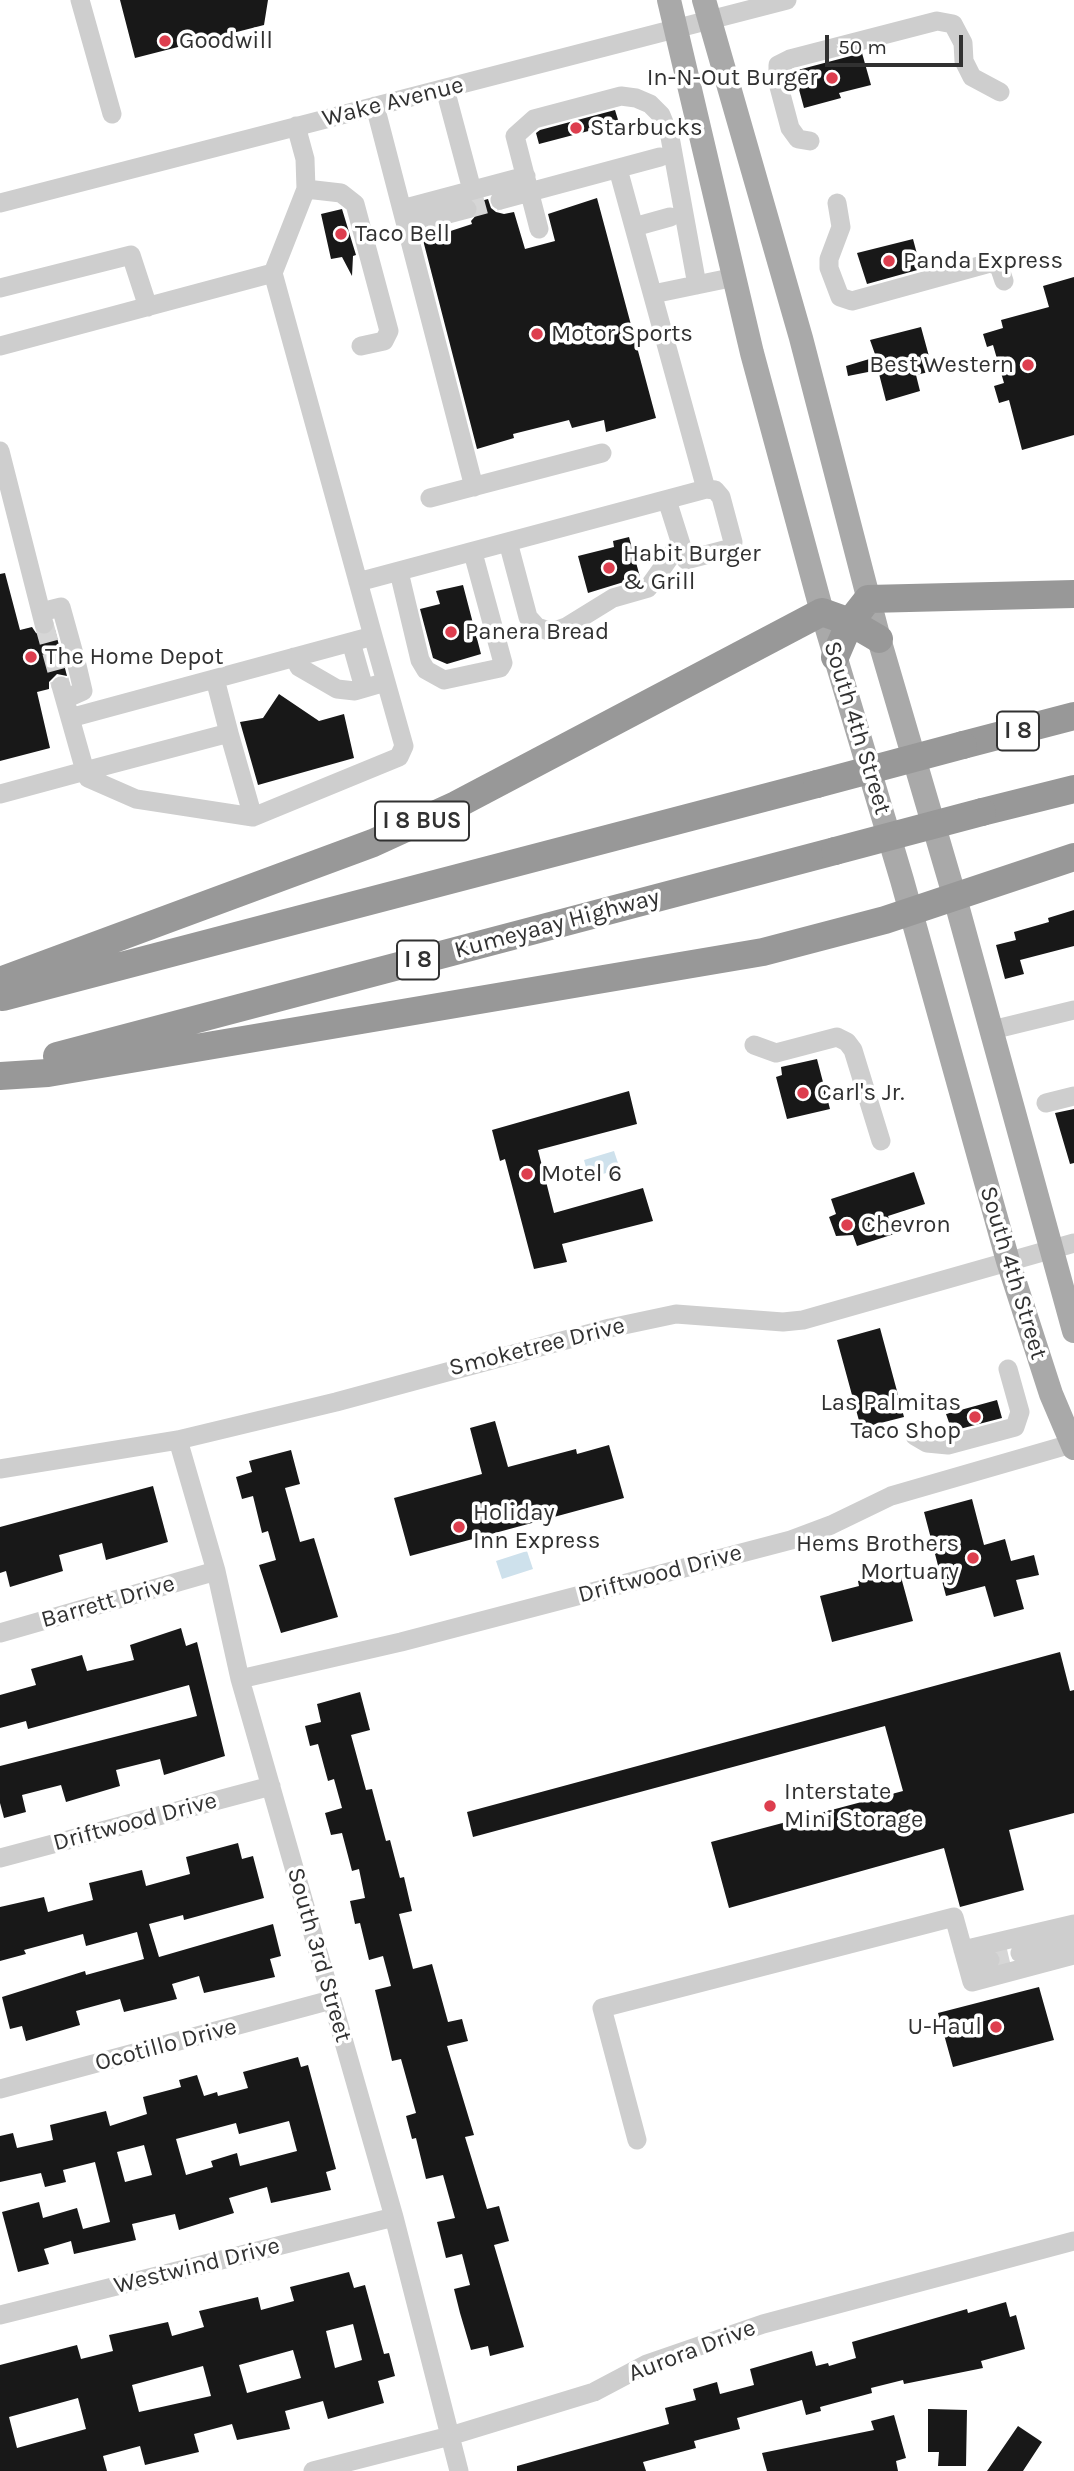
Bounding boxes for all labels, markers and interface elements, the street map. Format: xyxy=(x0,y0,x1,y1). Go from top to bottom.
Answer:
scale bar xyxy=(829,21,967,65)
place label: Goodwill xyxy=(179,27,273,55)
marker: Goodwill xyxy=(157,33,173,49)
text: 50 m xyxy=(838,35,887,59)
place label: In-N-Out Burger xyxy=(647,64,818,92)
marker: In-N-Out Burger xyxy=(824,70,840,86)
street label: Wake Avenue xyxy=(319,71,467,133)
place label: Starbucks xyxy=(590,114,703,142)
marker: Starbucks xyxy=(568,120,584,136)
place label: Taco Bell xyxy=(355,220,450,248)
marker: Taco Bell xyxy=(333,226,349,242)
place label: Panda Express xyxy=(903,247,1063,275)
marker: Panda Express xyxy=(881,253,897,269)
place label: Motor Sports xyxy=(551,320,693,348)
marker: Motor Sports xyxy=(529,326,545,342)
place label: Best Western xyxy=(869,351,1014,379)
marker: Best Western xyxy=(1020,357,1036,373)
place label: Habit Burger & Grill xyxy=(623,540,761,596)
marker: Habit Burger & Grill xyxy=(601,560,617,576)
place label: Panera Bread xyxy=(465,618,609,646)
marker: Panera Bread xyxy=(443,624,459,640)
street label: South 4th Street xyxy=(817,638,897,818)
place label: The Home Depot xyxy=(45,643,223,671)
marker: The Home Depot xyxy=(23,649,39,665)
road number: I 8 xyxy=(997,712,1039,750)
road number: I 8 BUS xyxy=(375,802,469,841)
street label: Kumeyaay Highway xyxy=(451,883,663,965)
road number: I 8 xyxy=(397,940,439,979)
place label: Carl's Jr. xyxy=(817,1079,905,1107)
marker: Carl's Jr. xyxy=(795,1085,811,1101)
place label: Motel 6 xyxy=(541,1160,622,1188)
marker: Motel 6 xyxy=(519,1166,535,1182)
street label: South 4th Street xyxy=(973,1183,1053,1363)
place label: Chevron xyxy=(861,1211,951,1239)
marker: Chevron xyxy=(839,1217,855,1233)
street label: Smoketree Drive xyxy=(446,1311,628,1383)
place label: Las Palmitas Taco Shop xyxy=(821,1389,961,1445)
marker: Las Palmitas Taco Shop xyxy=(967,1409,983,1425)
place label: Holiday Inn Express xyxy=(473,1499,600,1555)
marker: Holiday Inn Express xyxy=(451,1519,467,1535)
place label: Hems Brothers Mortuary xyxy=(796,1530,959,1586)
street label: Driftwood Drive xyxy=(575,1538,745,1610)
marker: Hems Brothers Mortuary xyxy=(965,1550,981,1566)
street label: Barrett Drive xyxy=(38,1569,178,1635)
place label: Interstate Mini Storage xyxy=(784,1778,923,1834)
street label: Driftwood Drive xyxy=(50,1786,220,1858)
marker: Interstate Mini Storage xyxy=(762,1798,778,1814)
street label: South 3rd Street xyxy=(280,1865,358,2045)
street label: Ocotillo Drive xyxy=(92,2012,240,2078)
place label: U-Haul xyxy=(907,2013,982,2041)
marker: U-Haul xyxy=(988,2019,1004,2035)
street label: Westwind Drive xyxy=(111,2232,283,2300)
street label: Aurora Drive xyxy=(624,2314,760,2388)

